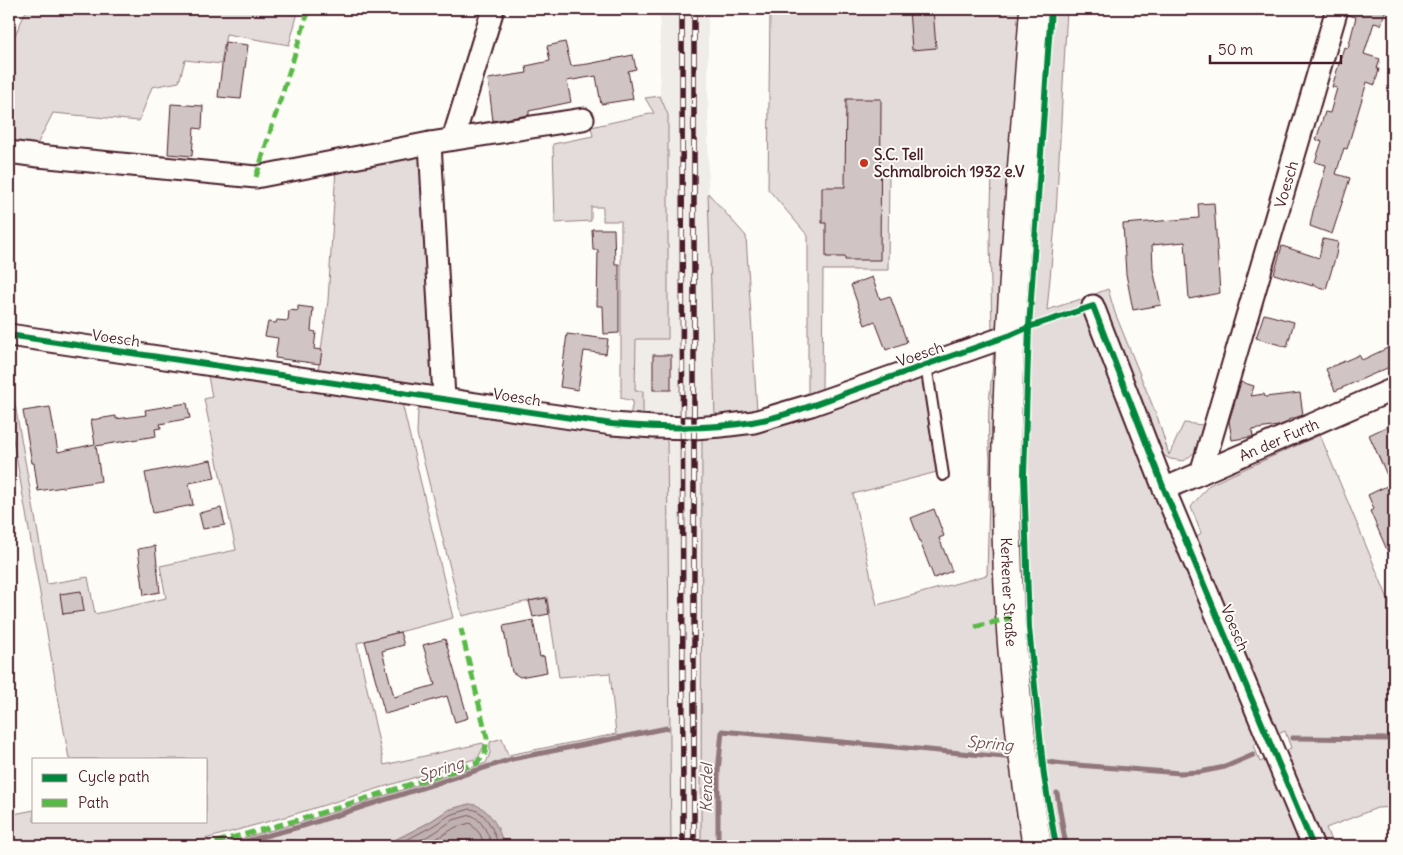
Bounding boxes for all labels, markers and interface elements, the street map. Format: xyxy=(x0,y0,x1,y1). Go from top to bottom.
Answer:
scale bar xyxy=(1210,32,1342,64)
text: 50 m xyxy=(1218,40,1253,59)
place label: S.C. Tell Schmalbroich 1932 e.V xyxy=(874,145,1025,181)
marker: S.C. Tell Schmalbroich 1932 e.V xyxy=(858,157,870,169)
street label: Voesch xyxy=(1270,158,1302,210)
street label: Voesch xyxy=(91,325,142,351)
street label: Voesch xyxy=(894,337,946,371)
street label: Voesch xyxy=(492,384,543,410)
street label: An der Furth xyxy=(1236,413,1322,465)
street label: Kerkener Straße xyxy=(997,537,1022,647)
street label: Voesch xyxy=(1217,602,1253,654)
water label: Spring xyxy=(966,731,1015,755)
water label: Spring xyxy=(416,752,467,786)
legend xyxy=(32,758,208,822)
water label: Kendel xyxy=(696,761,716,813)
text: Cycle path xyxy=(78,767,150,786)
text: Path xyxy=(78,793,109,812)

